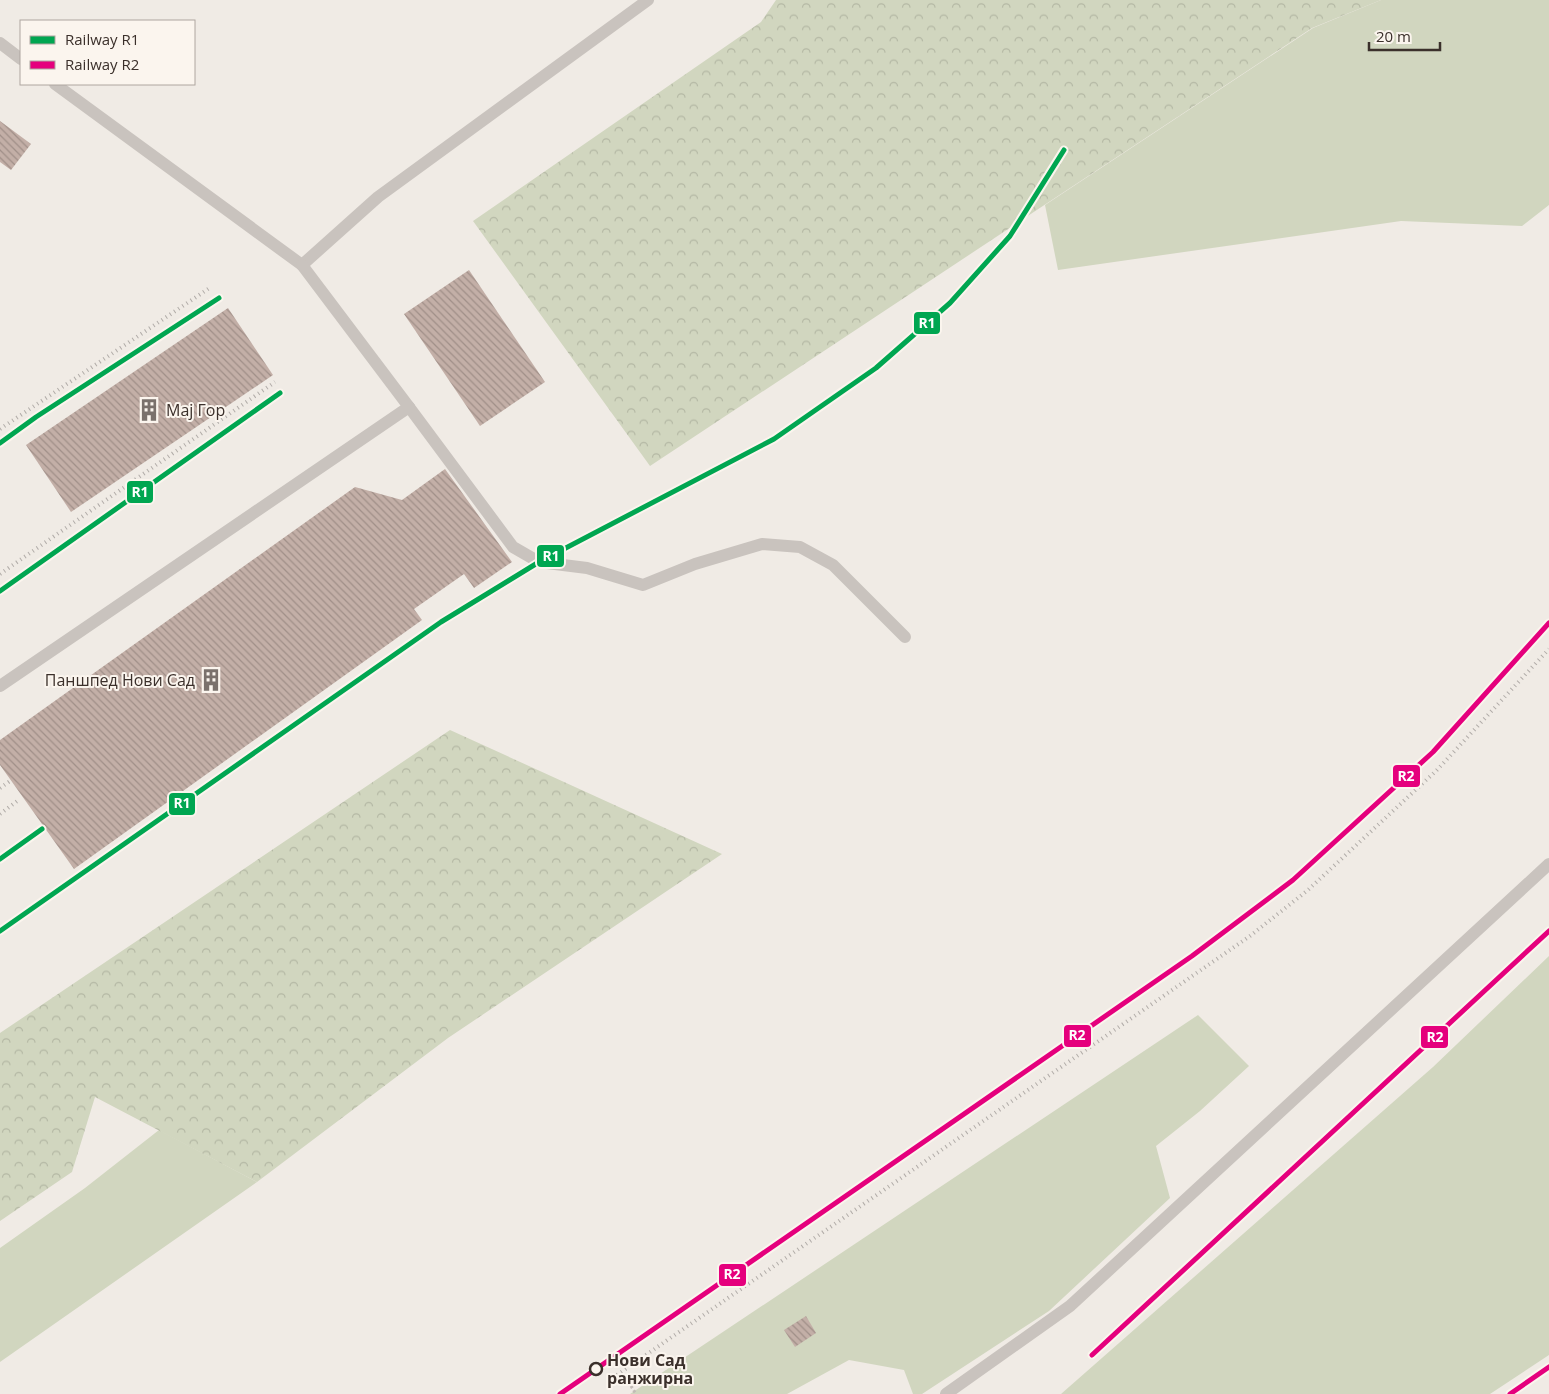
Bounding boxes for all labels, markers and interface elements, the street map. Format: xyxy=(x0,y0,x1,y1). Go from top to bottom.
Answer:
legend xyxy=(20,20,195,85)
scale bar xyxy=(1369,20,1440,52)
text: 20 m xyxy=(1376,26,1411,46)
text: Railway R1 xyxy=(65,29,139,49)
text: Railway R2 xyxy=(65,54,139,74)
line badge: R1 xyxy=(913,311,941,335)
text: R1 xyxy=(918,313,936,332)
building icon: Мај Гор xyxy=(136,397,162,423)
place label: Мај Гор xyxy=(166,399,225,421)
line badge: R1 xyxy=(126,480,154,504)
text: R1 xyxy=(131,482,149,501)
line badge: R1 xyxy=(536,544,565,568)
text: R1 xyxy=(542,546,560,565)
building icon: Паншпед Нови Сад xyxy=(198,667,224,693)
place label: Паншпед Нови Сад xyxy=(45,669,195,691)
line badge: R2 xyxy=(1392,764,1421,788)
text: R2 xyxy=(1397,766,1415,785)
line badge: R1 xyxy=(168,792,196,816)
text: R1 xyxy=(173,793,191,812)
line badge: R2 xyxy=(1063,1024,1092,1048)
text: R2 xyxy=(1068,1025,1086,1044)
line badge: R2 xyxy=(1420,1025,1449,1049)
text: R2 xyxy=(1426,1027,1444,1046)
line badge: R2 xyxy=(718,1263,747,1287)
text: R2 xyxy=(723,1264,741,1283)
place label: Нови Сад ранжирна xyxy=(607,1349,693,1389)
marker: Нови Сад ранжирна xyxy=(589,1362,603,1376)

